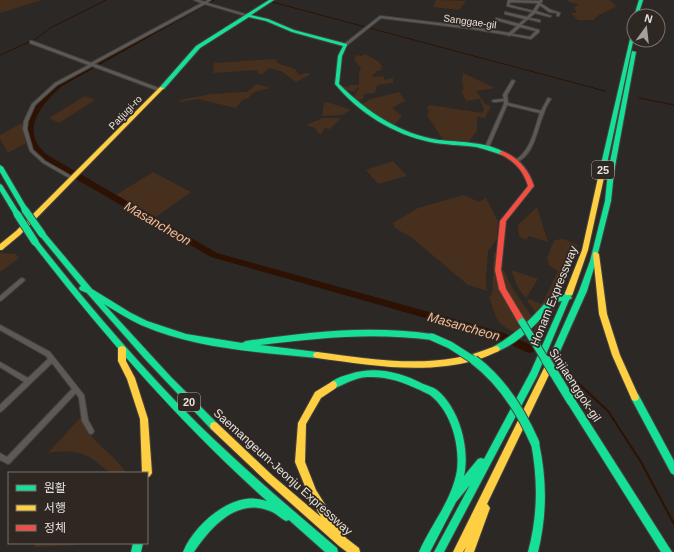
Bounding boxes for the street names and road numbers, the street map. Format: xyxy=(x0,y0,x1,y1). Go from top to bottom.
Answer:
street label: Sanggae-gil xyxy=(443,12,497,31)
street label: Patjugi-ro xyxy=(107,93,144,132)
road number: 25 xyxy=(592,161,614,179)
street label: Honam Expressway xyxy=(528,244,580,348)
street label: Sinjiaenggok-gil xyxy=(546,346,604,424)
road number: 20 xyxy=(178,393,200,411)
street label: Saemangeum-Jeonju Expressway xyxy=(211,406,355,538)

